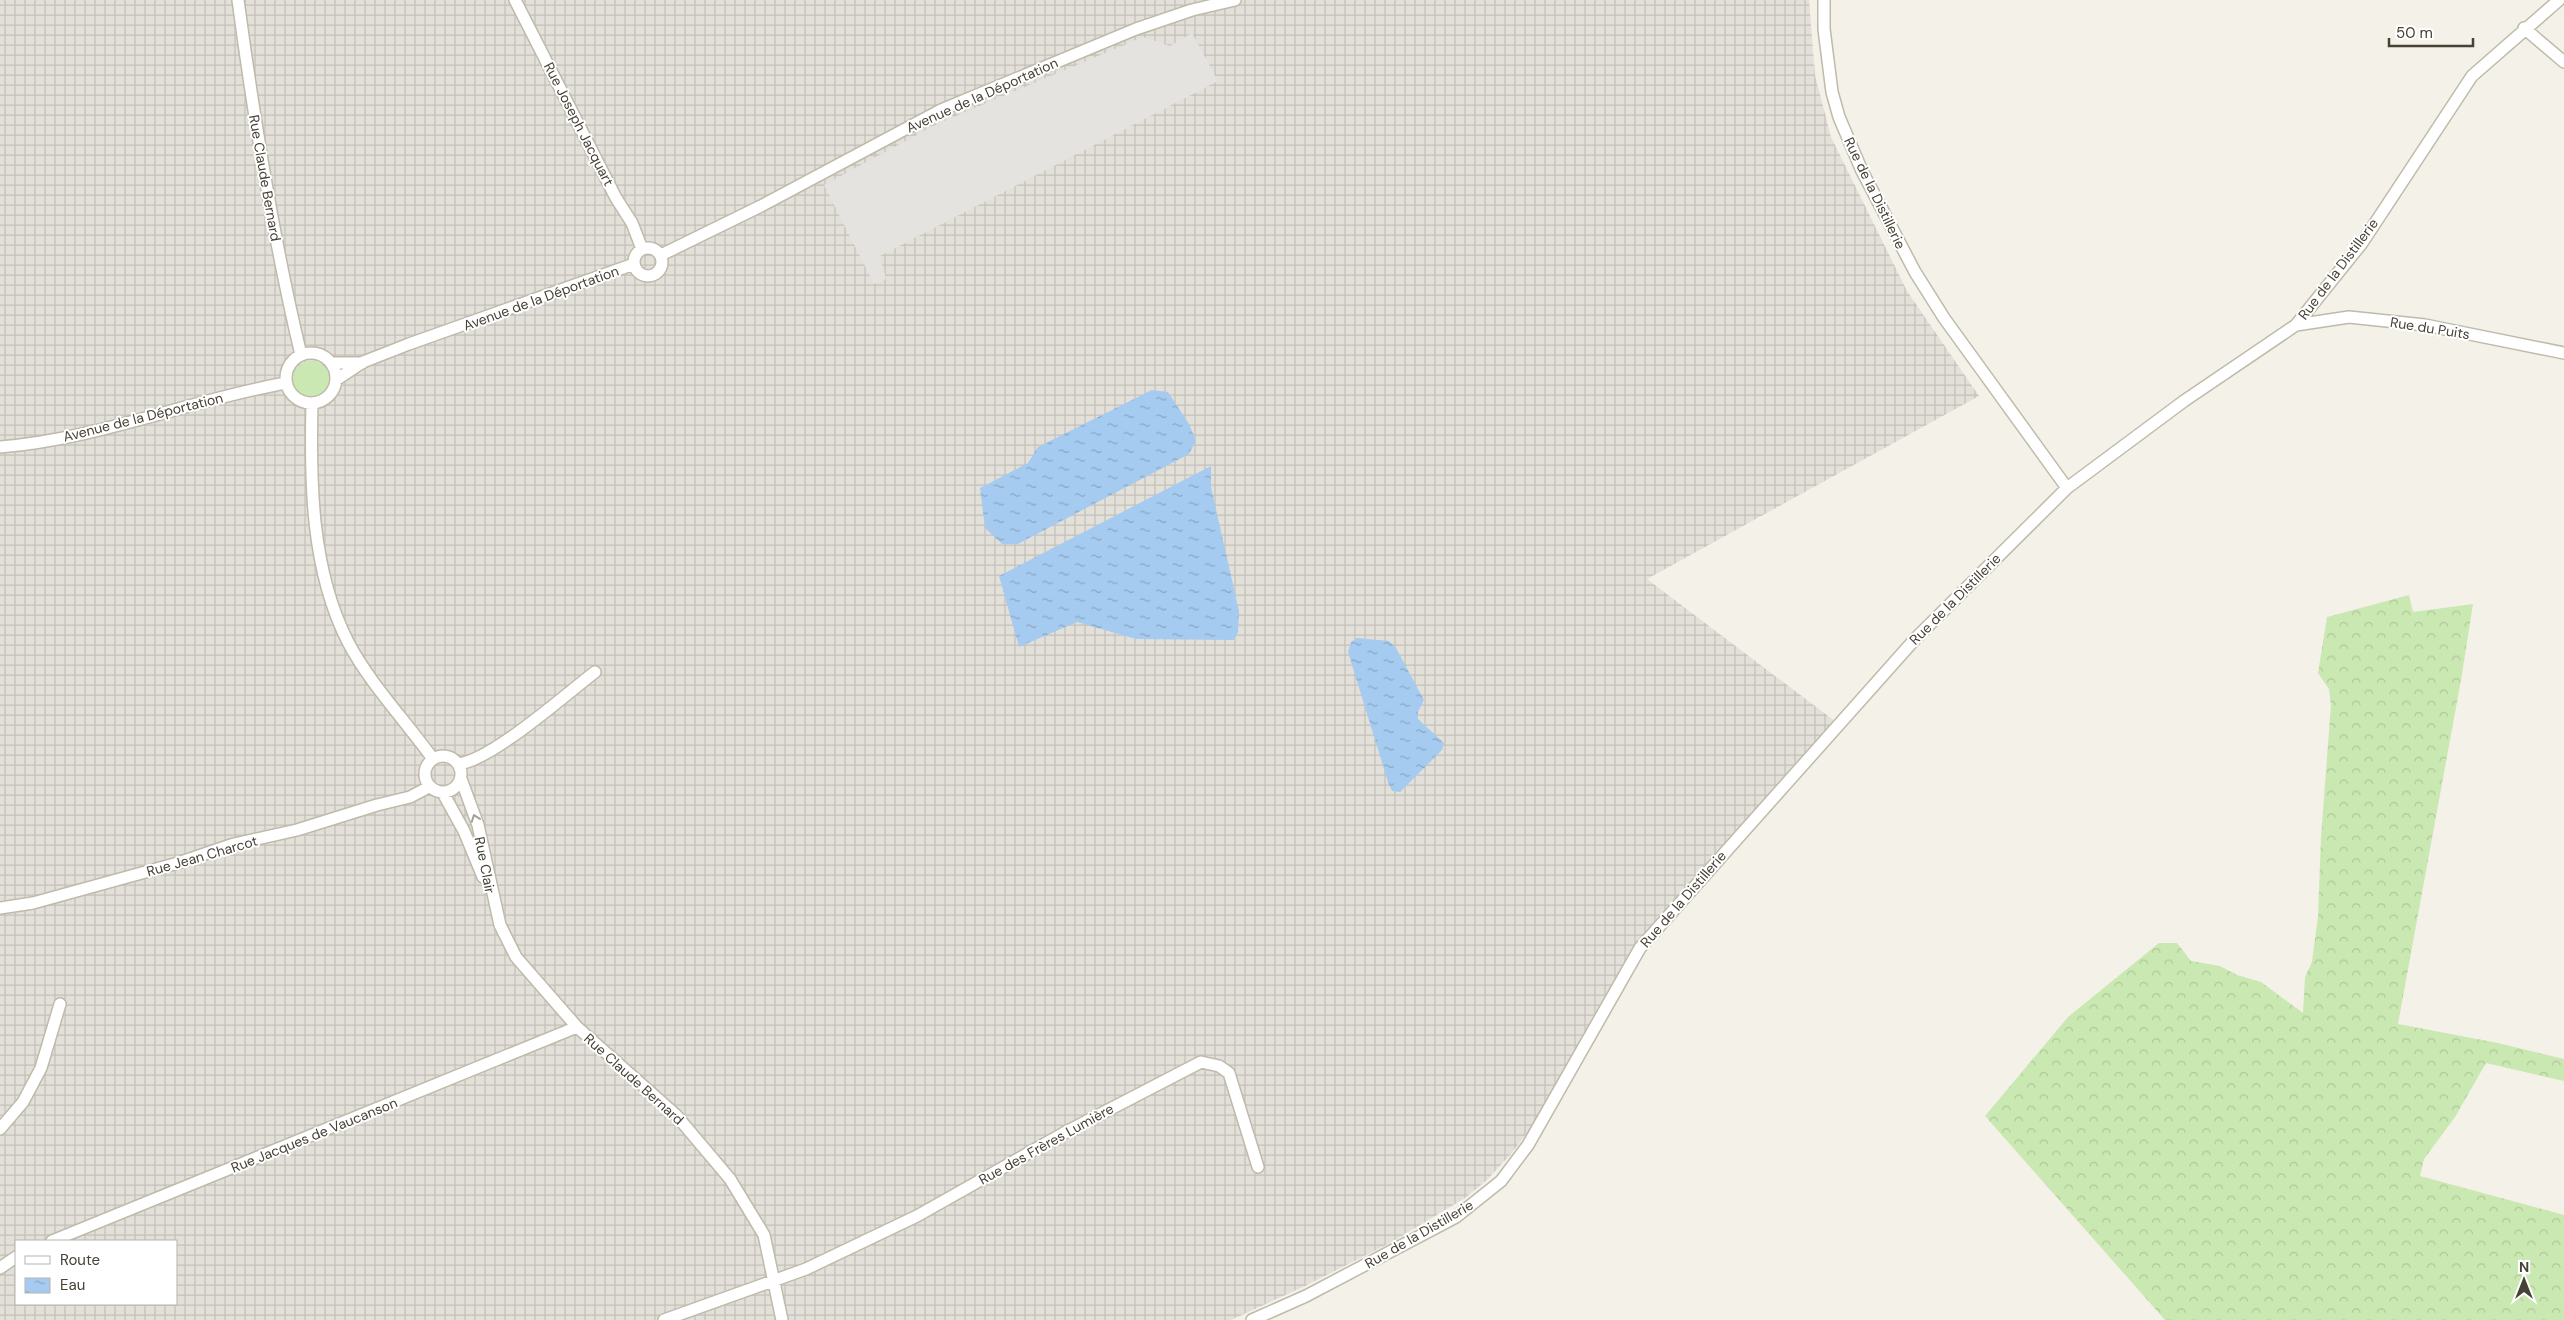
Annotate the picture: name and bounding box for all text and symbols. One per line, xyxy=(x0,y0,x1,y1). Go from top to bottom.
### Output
scale bar xyxy=(2389,15,2473,47)
text: 50 m xyxy=(2396,23,2433,43)
street label: Avenue de la Déportation xyxy=(903,53,1061,137)
street label: Rue Joseph Jacquart xyxy=(540,59,618,189)
street label: Rue Claude Bernard xyxy=(245,113,285,243)
street label: Rue de la Distillerie xyxy=(1840,134,1910,252)
street label: Rue de la Distillerie xyxy=(2294,215,2382,323)
street label: Avenue de la Déportation xyxy=(461,261,621,335)
street label: Rue du Puits xyxy=(2389,313,2471,343)
street label: Avenue de la Déportation xyxy=(61,388,225,446)
street label: Rue de la Distillerie xyxy=(1905,549,2005,649)
one-way arrow xyxy=(471,814,481,823)
street label: Rue Jean Charcot xyxy=(144,832,260,880)
street label: Rue Clair xyxy=(471,835,499,895)
street label: Rue de la Distillerie xyxy=(1636,847,1730,951)
street label: Rue Claude Bernard xyxy=(580,1029,688,1129)
street label: Rue Jacques de Vaucanson xyxy=(228,1093,400,1177)
street label: Rue des Frères Lumière xyxy=(975,1099,1117,1189)
street label: Rue de la Distillerie xyxy=(1362,1196,1476,1272)
legend xyxy=(15,1240,178,1305)
text: Route xyxy=(60,1250,100,1270)
north arrow xyxy=(2499,1255,2549,1305)
text: N xyxy=(2519,1258,2529,1276)
text: Eau xyxy=(60,1275,85,1295)

